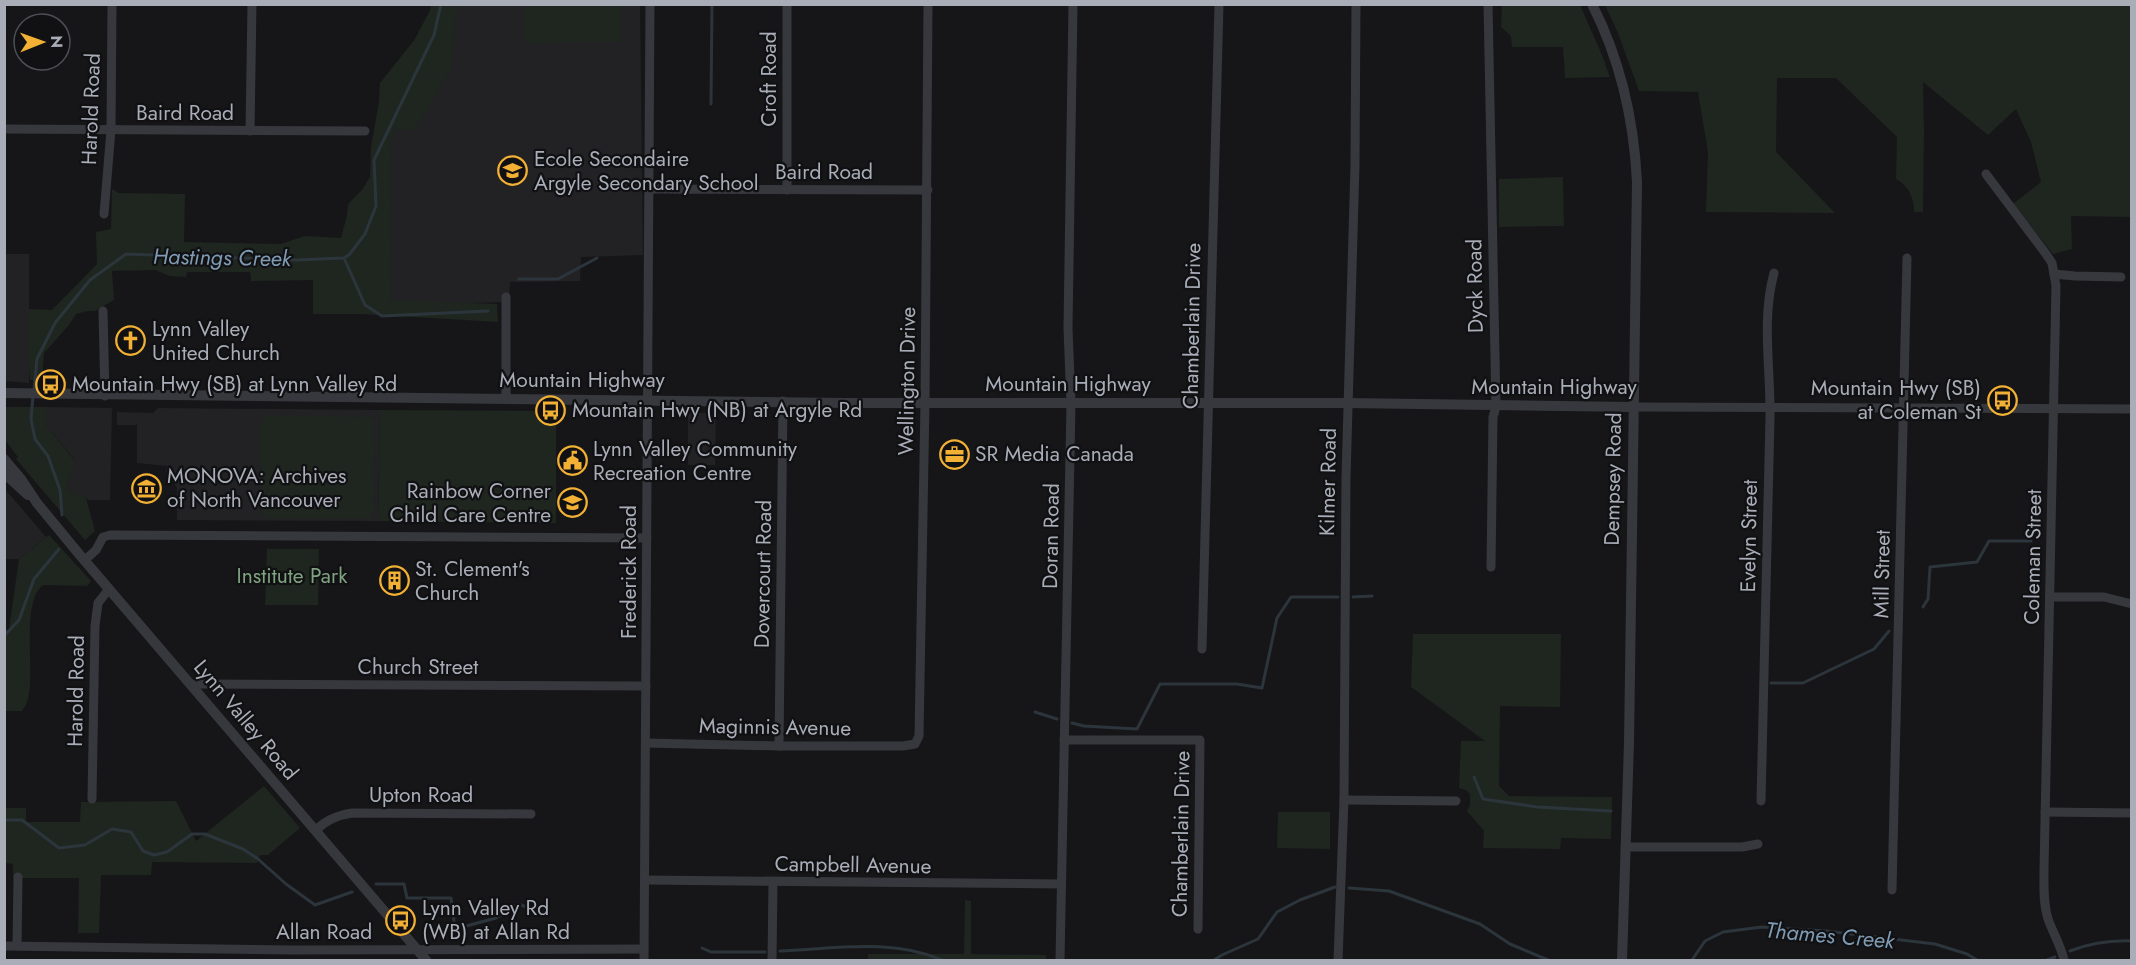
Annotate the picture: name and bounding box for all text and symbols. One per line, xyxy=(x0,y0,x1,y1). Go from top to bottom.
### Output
north arrow xyxy=(12,12,72,72)
street label: Croft Road xyxy=(754,31,784,127)
text: N xyxy=(45,35,68,48)
street label: Harold Road xyxy=(74,53,108,165)
street label: Baird Road xyxy=(136,98,234,128)
place label: Ecole Secondaire Argyle Secondary School xyxy=(534,144,759,198)
school or university icon: Ecole Secondaire Argyle Secondary School xyxy=(497,155,529,187)
street label: Baird Road xyxy=(775,157,873,187)
street label: Dyck Road xyxy=(1459,239,1491,333)
water label: Hastings Creek xyxy=(153,240,293,274)
street label: Chamberlain Drive xyxy=(1176,242,1208,409)
street label: Wellington Drive xyxy=(891,306,923,456)
place label: Lynn Valley United Church xyxy=(152,314,280,368)
church icon: Lynn Valley United Church xyxy=(115,325,147,357)
street label: Mountain Highway xyxy=(499,365,665,395)
bus stop icon: Mountain Hwy (SB) at Lynn Valley Rd xyxy=(35,368,67,400)
place label: Mountain Hwy (SB) at Lynn Valley Rd xyxy=(72,369,397,399)
street label: Mountain Highway xyxy=(985,369,1151,399)
street label: Mountain Highway xyxy=(1471,372,1637,402)
place label: Mountain Hwy (SB) at Coleman St xyxy=(1811,373,1981,427)
bus stop icon: Mountain Hwy (SB) at Coleman St xyxy=(1986,384,2018,416)
bus stop icon: Mountain Hwy (NB) at Argyle Rd xyxy=(535,394,567,426)
place label: Mountain Hwy (NB) at Argyle Rd xyxy=(572,395,862,425)
street label: Dempsey Road xyxy=(1597,412,1629,546)
street label: Kilmer Road xyxy=(1312,428,1344,536)
place label: Lynn Valley Community Recreation Centre xyxy=(593,434,798,488)
office icon: SR Media Canada xyxy=(938,438,970,470)
place label: SR Media Canada xyxy=(975,439,1134,469)
public building icon: Lynn Valley Community Recreation Centre xyxy=(556,445,588,477)
place label: MONOVA: Archives of North Vancouver xyxy=(167,461,347,515)
museum icon: MONOVA: Archives of North Vancouver xyxy=(130,472,162,504)
place label: Rainbow Corner Child Care Centre xyxy=(390,476,552,530)
street label: Evelyn Street xyxy=(1733,479,1765,593)
street label: Doran Road xyxy=(1035,483,1067,589)
school or university icon: Rainbow Corner Child Care Centre xyxy=(556,487,588,519)
street label: Coleman Street xyxy=(2017,489,2049,625)
street label: Dovercourt Road xyxy=(747,500,779,648)
street label: Frederick Road xyxy=(614,505,644,639)
street label: Mill Street xyxy=(1866,529,1898,619)
place label: St. Clement's Church xyxy=(415,554,530,608)
park label: Institute Park xyxy=(237,561,348,591)
building icon: St. Clement's Church xyxy=(378,565,410,597)
street label: Harold Road xyxy=(60,635,92,747)
street label: Church Street xyxy=(358,652,478,682)
street label: Lynn Valley Road xyxy=(187,653,305,787)
street label: Maginnis Avenue xyxy=(699,711,852,743)
street label: Chamberlain Drive xyxy=(1165,750,1197,917)
street label: Upton Road xyxy=(369,780,473,810)
street label: Campbell Avenue xyxy=(774,849,932,881)
place label: Lynn Valley Rd (WB) at Allan Rd xyxy=(422,893,570,947)
bus stop icon: Lynn Valley Rd (WB) at Allan Rd xyxy=(385,904,417,936)
water label: Thames Creek xyxy=(1764,913,1897,957)
street label: Allan Road xyxy=(276,917,372,947)

